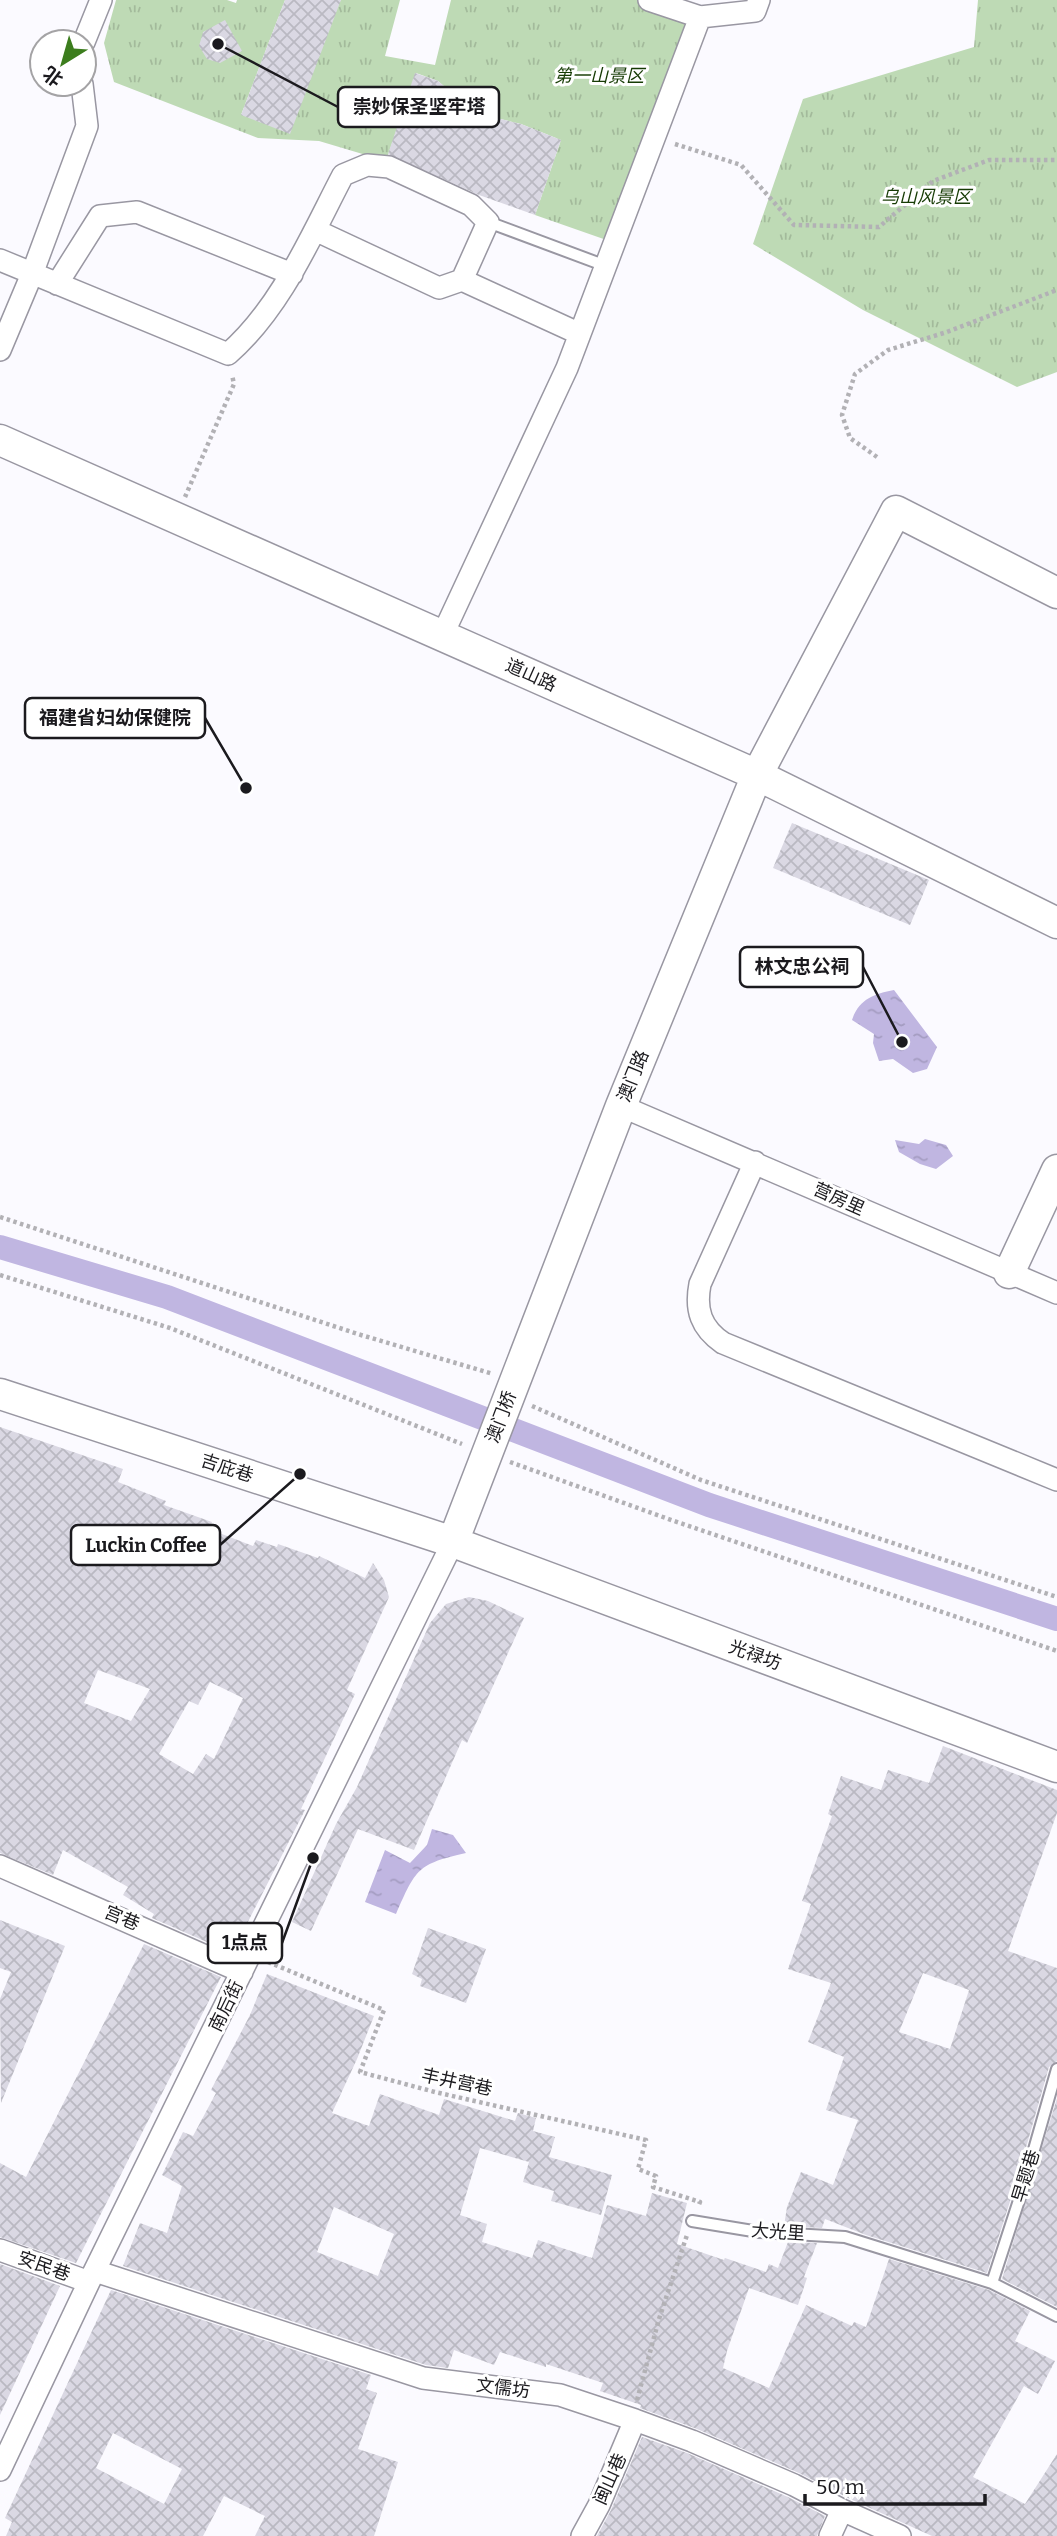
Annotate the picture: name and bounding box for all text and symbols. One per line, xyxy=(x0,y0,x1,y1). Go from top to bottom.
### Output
north arrow xyxy=(28,28,98,98)
text: 北 xyxy=(39,61,68,91)
park label: 第一山景区 xyxy=(554,65,647,87)
callout: 崇妙保圣坚牢塔 xyxy=(338,87,499,127)
text: 崇妙保圣坚牢塔 xyxy=(352,95,486,118)
park label: 乌山风景区 xyxy=(881,186,974,208)
street label: 道山路 xyxy=(502,654,560,696)
callout: 福建省妇幼保健院 xyxy=(25,698,205,738)
text: 福建省妇幼保健院 xyxy=(39,706,191,729)
callout: 林文忠公祠 xyxy=(740,947,863,987)
text: 林文忠公祠 xyxy=(754,955,850,978)
street label: 澳门路 xyxy=(613,1047,653,1105)
street label: 营房里 xyxy=(810,1178,868,1220)
street label: 澳门桥 xyxy=(481,1388,521,1446)
street label: 吉庇巷 xyxy=(198,1449,256,1487)
callout: Luckin Coffee xyxy=(71,1525,220,1565)
text: Luckin Coffee xyxy=(85,1534,207,1557)
street label: 光禄坊 xyxy=(726,1635,784,1675)
street label: 宫巷 xyxy=(101,1901,143,1935)
callout: 1点点 xyxy=(208,1923,282,1963)
text: 1点点 xyxy=(222,1931,268,1954)
street label: 南后街 xyxy=(204,1977,248,2035)
street label: 丰井营巷 xyxy=(419,2064,495,2100)
street label: 早题巷 xyxy=(1008,2147,1044,2205)
street label: 大光里 xyxy=(750,2219,806,2245)
street label: 安民巷 xyxy=(15,2246,73,2286)
street label: 文儒坊 xyxy=(475,2374,531,2402)
street label: 闽山巷 xyxy=(589,2450,631,2508)
scale bar xyxy=(805,2462,985,2506)
text: 50 m xyxy=(816,2474,865,2500)

